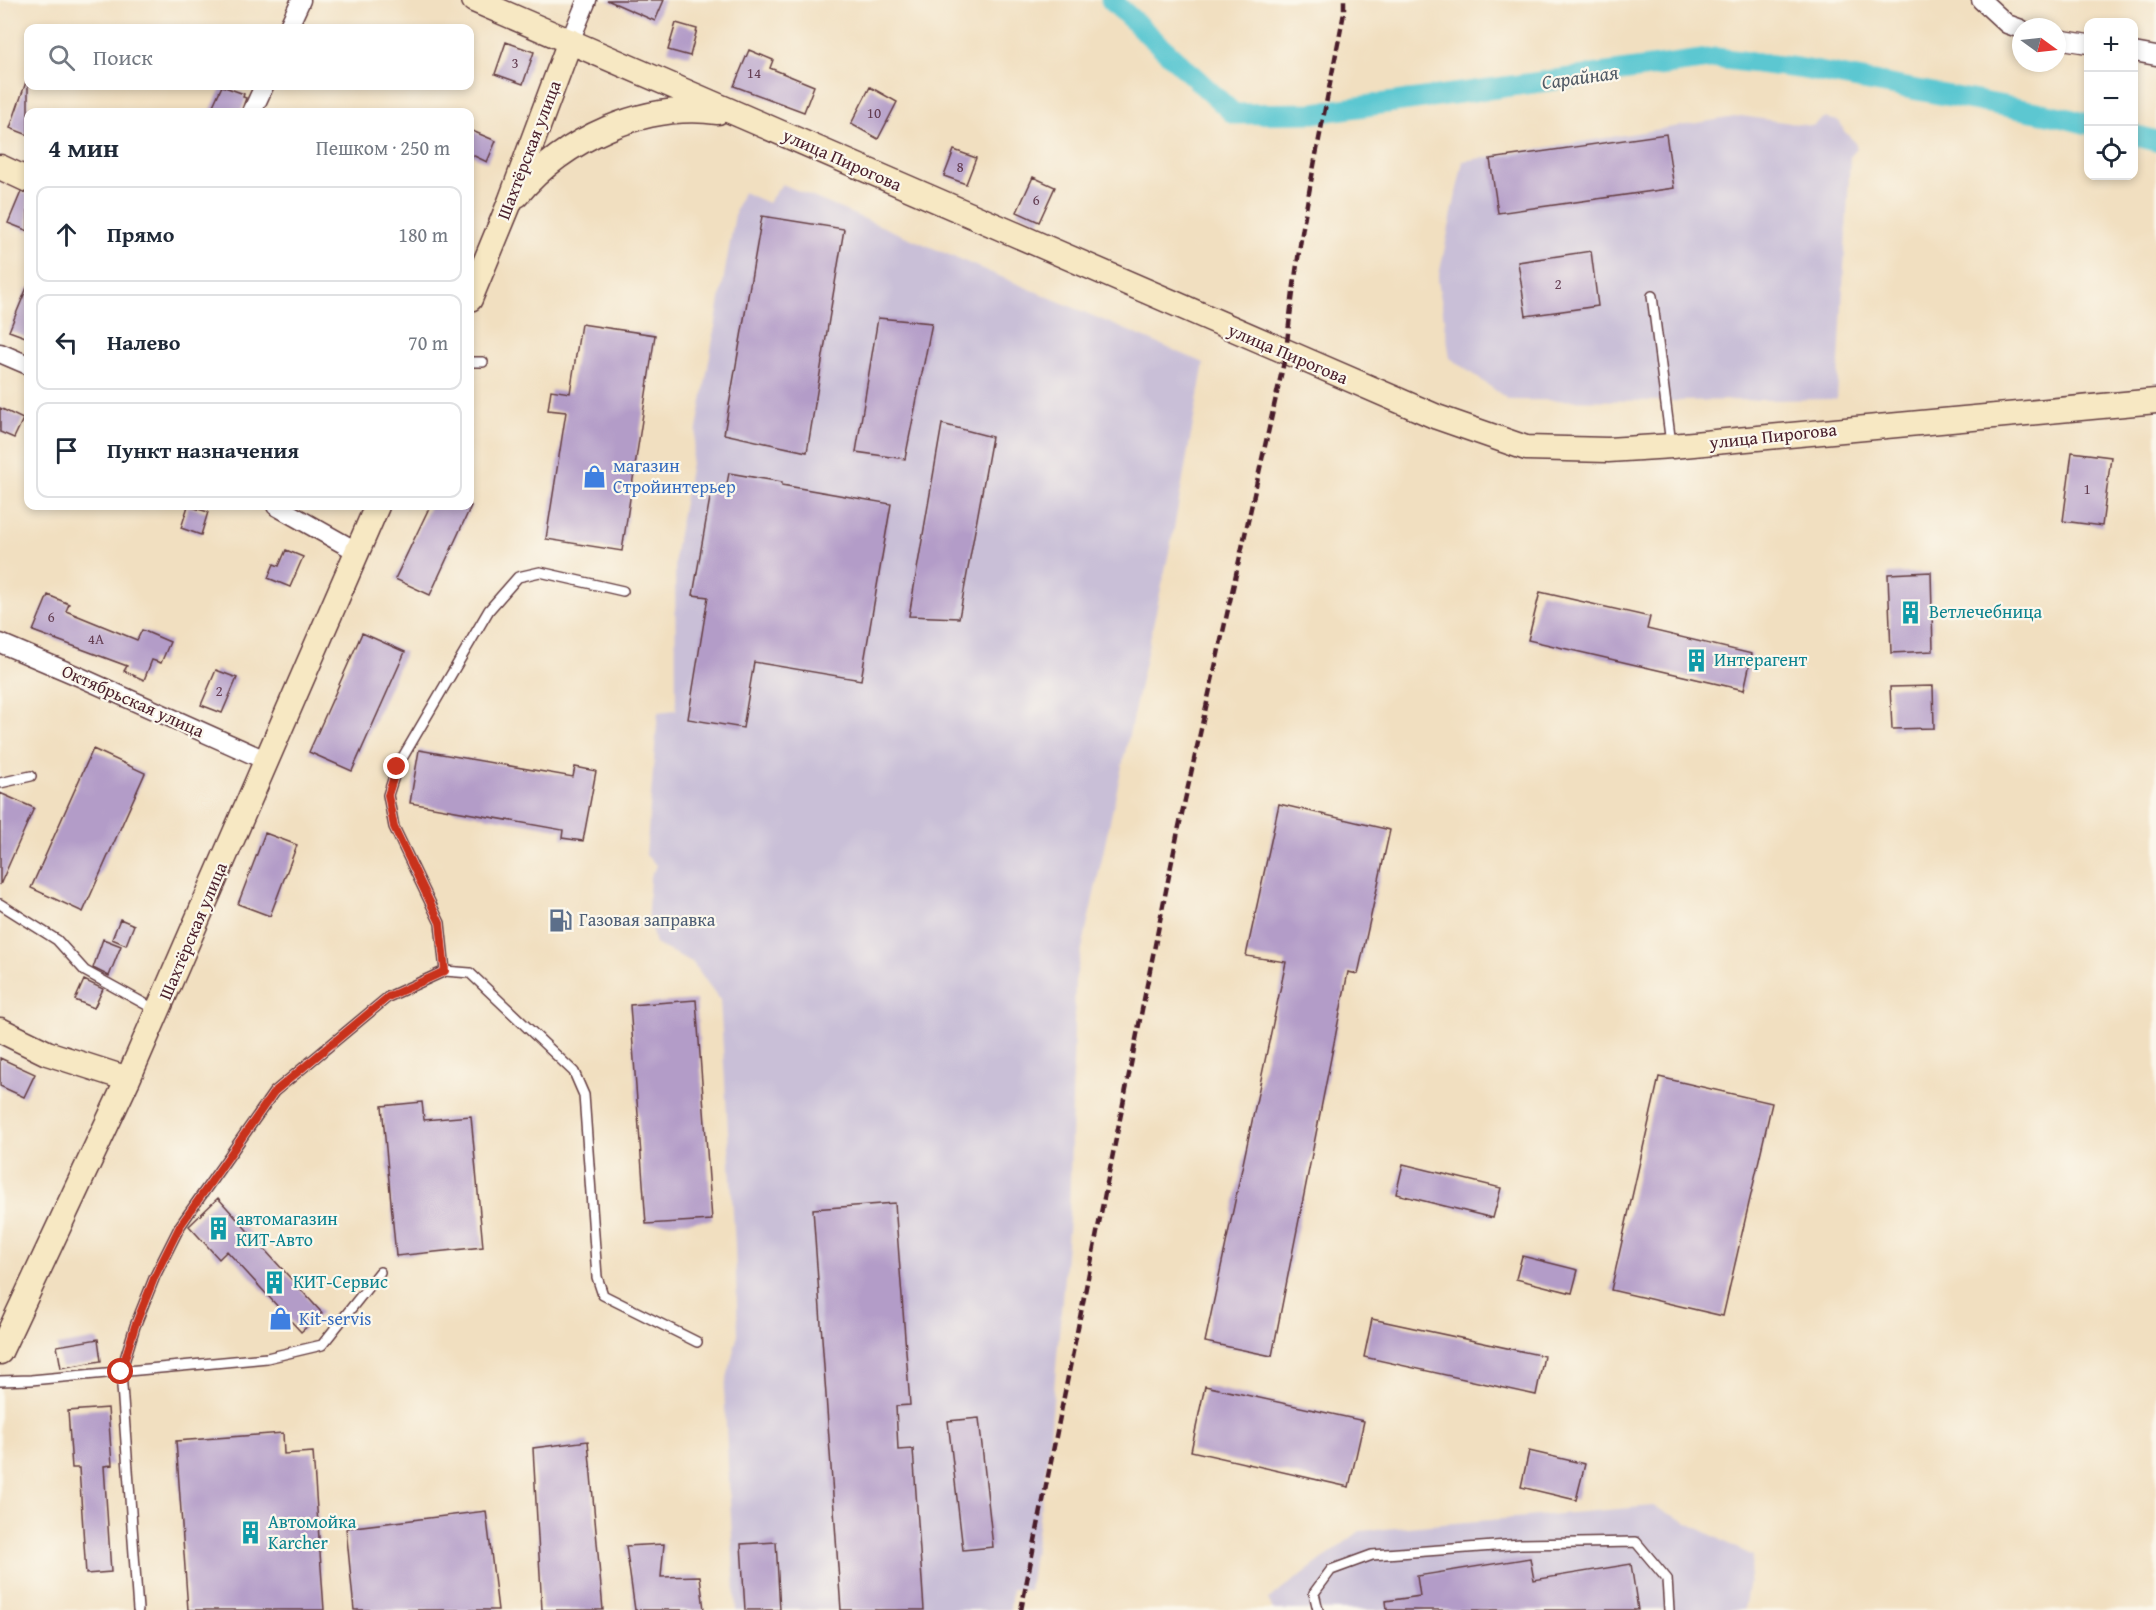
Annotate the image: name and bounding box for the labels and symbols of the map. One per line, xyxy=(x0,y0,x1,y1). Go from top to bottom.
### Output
north arrow xyxy=(2012,18,2066,72)
house number: 3 xyxy=(511,52,519,73)
water label: Сарайная xyxy=(1540,57,1620,96)
house number: 14 xyxy=(747,62,761,83)
street label: Шахтёрская улица xyxy=(490,76,568,223)
house number: 10 xyxy=(867,102,881,123)
street label: улица Пирогова xyxy=(777,121,907,198)
house number: 8 xyxy=(956,156,964,177)
house number: 6 xyxy=(1032,189,1040,210)
house number: 2 xyxy=(1554,273,1562,294)
street label: улица Пирогова xyxy=(1223,316,1353,391)
street label: улица Пирогова xyxy=(1707,415,1838,456)
place label: магазин Стройинтерьер xyxy=(613,452,736,500)
shop icon: магазин Стройинтерьер xyxy=(582,463,608,489)
house number: 1 xyxy=(2083,478,2091,499)
place label: Ветлечебница xyxy=(1929,598,2042,625)
building icon: Ветлечебница xyxy=(1898,599,1924,625)
house number: 6 xyxy=(47,606,55,627)
house number: 4А xyxy=(88,628,104,649)
place label: Интерагент xyxy=(1714,646,1807,673)
building icon: Интерагент xyxy=(1683,647,1709,673)
street label: Октябрьская улица xyxy=(58,657,209,744)
house number: 2 xyxy=(215,680,223,701)
route end xyxy=(383,753,409,779)
street label: Шахтёрская улица xyxy=(151,857,234,1004)
place label: Газовая заправка xyxy=(579,906,716,933)
fuel station icon: Газовая заправка xyxy=(548,907,574,933)
place label: автомагазин КИТ-Авто xyxy=(236,1205,338,1253)
building icon: автомагазин КИТ-Авто xyxy=(205,1216,231,1242)
place label: КИТ-Сервис xyxy=(293,1268,388,1295)
building icon: КИТ-Сервис xyxy=(262,1269,288,1295)
place label: Kit-servis xyxy=(299,1305,371,1332)
shop icon: Kit-servis xyxy=(268,1306,294,1332)
route start xyxy=(107,1358,133,1384)
place label: Автомойка Karcher xyxy=(268,1508,357,1556)
building icon: Автомойка Karcher xyxy=(237,1519,263,1545)

